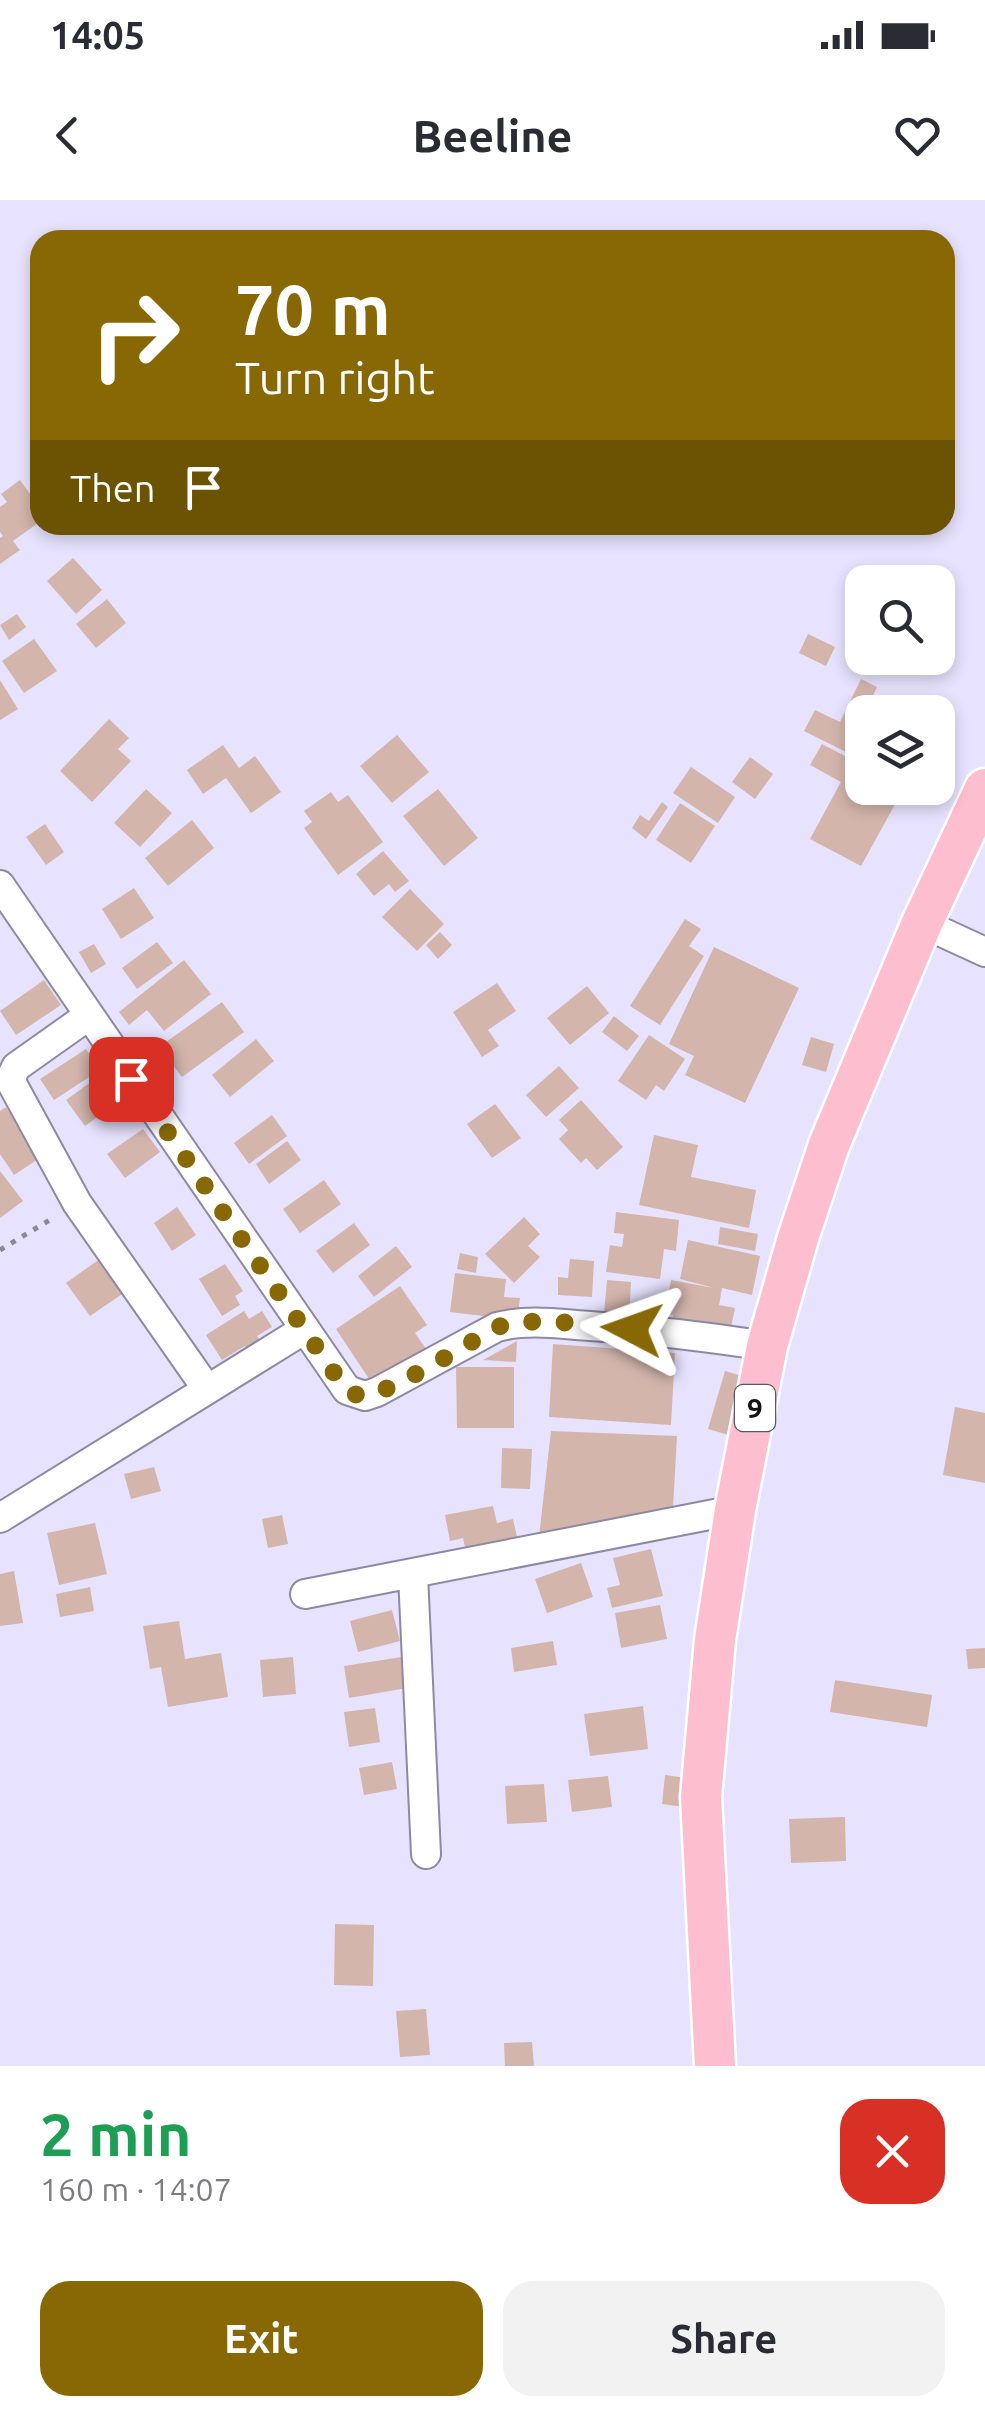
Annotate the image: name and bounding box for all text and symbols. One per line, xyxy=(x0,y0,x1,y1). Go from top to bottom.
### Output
text: 14:05 xyxy=(50,14,145,56)
icon: back xyxy=(40,108,95,163)
icon: heart xyxy=(890,108,945,163)
text: Beeline xyxy=(412,110,573,161)
icon: right xyxy=(70,270,200,400)
text: 70 m xyxy=(235,270,391,348)
text: Turn right xyxy=(235,352,435,403)
icon: arrive xyxy=(176,460,231,515)
text: Then xyxy=(70,467,156,509)
map controls xyxy=(845,565,955,805)
button: search xyxy=(845,565,955,675)
button: layers xyxy=(845,695,955,805)
pin xyxy=(89,1037,174,1122)
icon: arrive xyxy=(104,1052,159,1107)
position arrow xyxy=(580,1277,684,1381)
road number: 9 xyxy=(735,1385,775,1431)
button: close xyxy=(840,2099,945,2204)
text: 2 min xyxy=(40,2100,192,2167)
text: 160 m · 14:07 xyxy=(40,2171,232,2207)
button: Exit xyxy=(40,2281,483,2396)
button: Share xyxy=(503,2281,945,2396)

